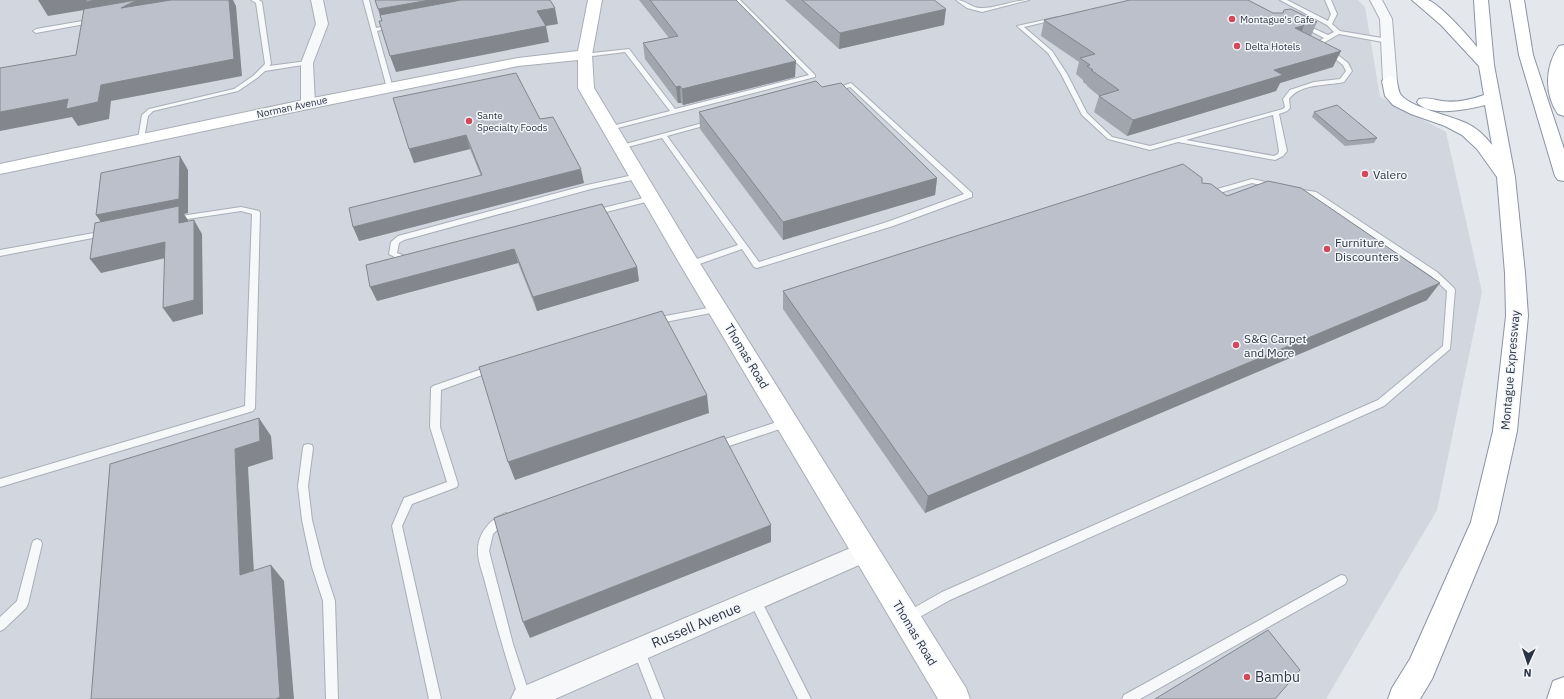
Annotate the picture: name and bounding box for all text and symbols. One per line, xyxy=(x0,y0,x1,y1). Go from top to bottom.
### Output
place label: Montague's Cafe xyxy=(1240,13,1315,26)
marker: Montague's Cafe xyxy=(1227,14,1237,24)
place label: Delta Hotels xyxy=(1245,40,1300,53)
marker: Delta Hotels xyxy=(1232,41,1242,51)
street label: Norman Avenue xyxy=(256,93,329,121)
place label: Sante Specialty Foods xyxy=(477,109,548,134)
marker: Sante Specialty Foods xyxy=(464,116,474,126)
place label: Valero xyxy=(1373,167,1408,182)
marker: Valero xyxy=(1360,169,1370,179)
place label: Furniture Discounters xyxy=(1335,235,1399,264)
marker: Furniture Discounters xyxy=(1322,244,1332,254)
street label: Montague Expressway xyxy=(1497,309,1523,431)
street label: Thomas Road xyxy=(722,321,772,391)
place label: S&G Carpet and More xyxy=(1244,331,1307,360)
marker: S&G Carpet and More xyxy=(1231,340,1241,350)
street label: Russell Avenue xyxy=(648,598,744,652)
street label: Thomas Road xyxy=(890,598,940,668)
north arrow xyxy=(1508,643,1548,683)
text: N xyxy=(1523,666,1532,680)
place label: Bambu xyxy=(1255,668,1300,686)
marker: Bambu xyxy=(1242,672,1252,682)

